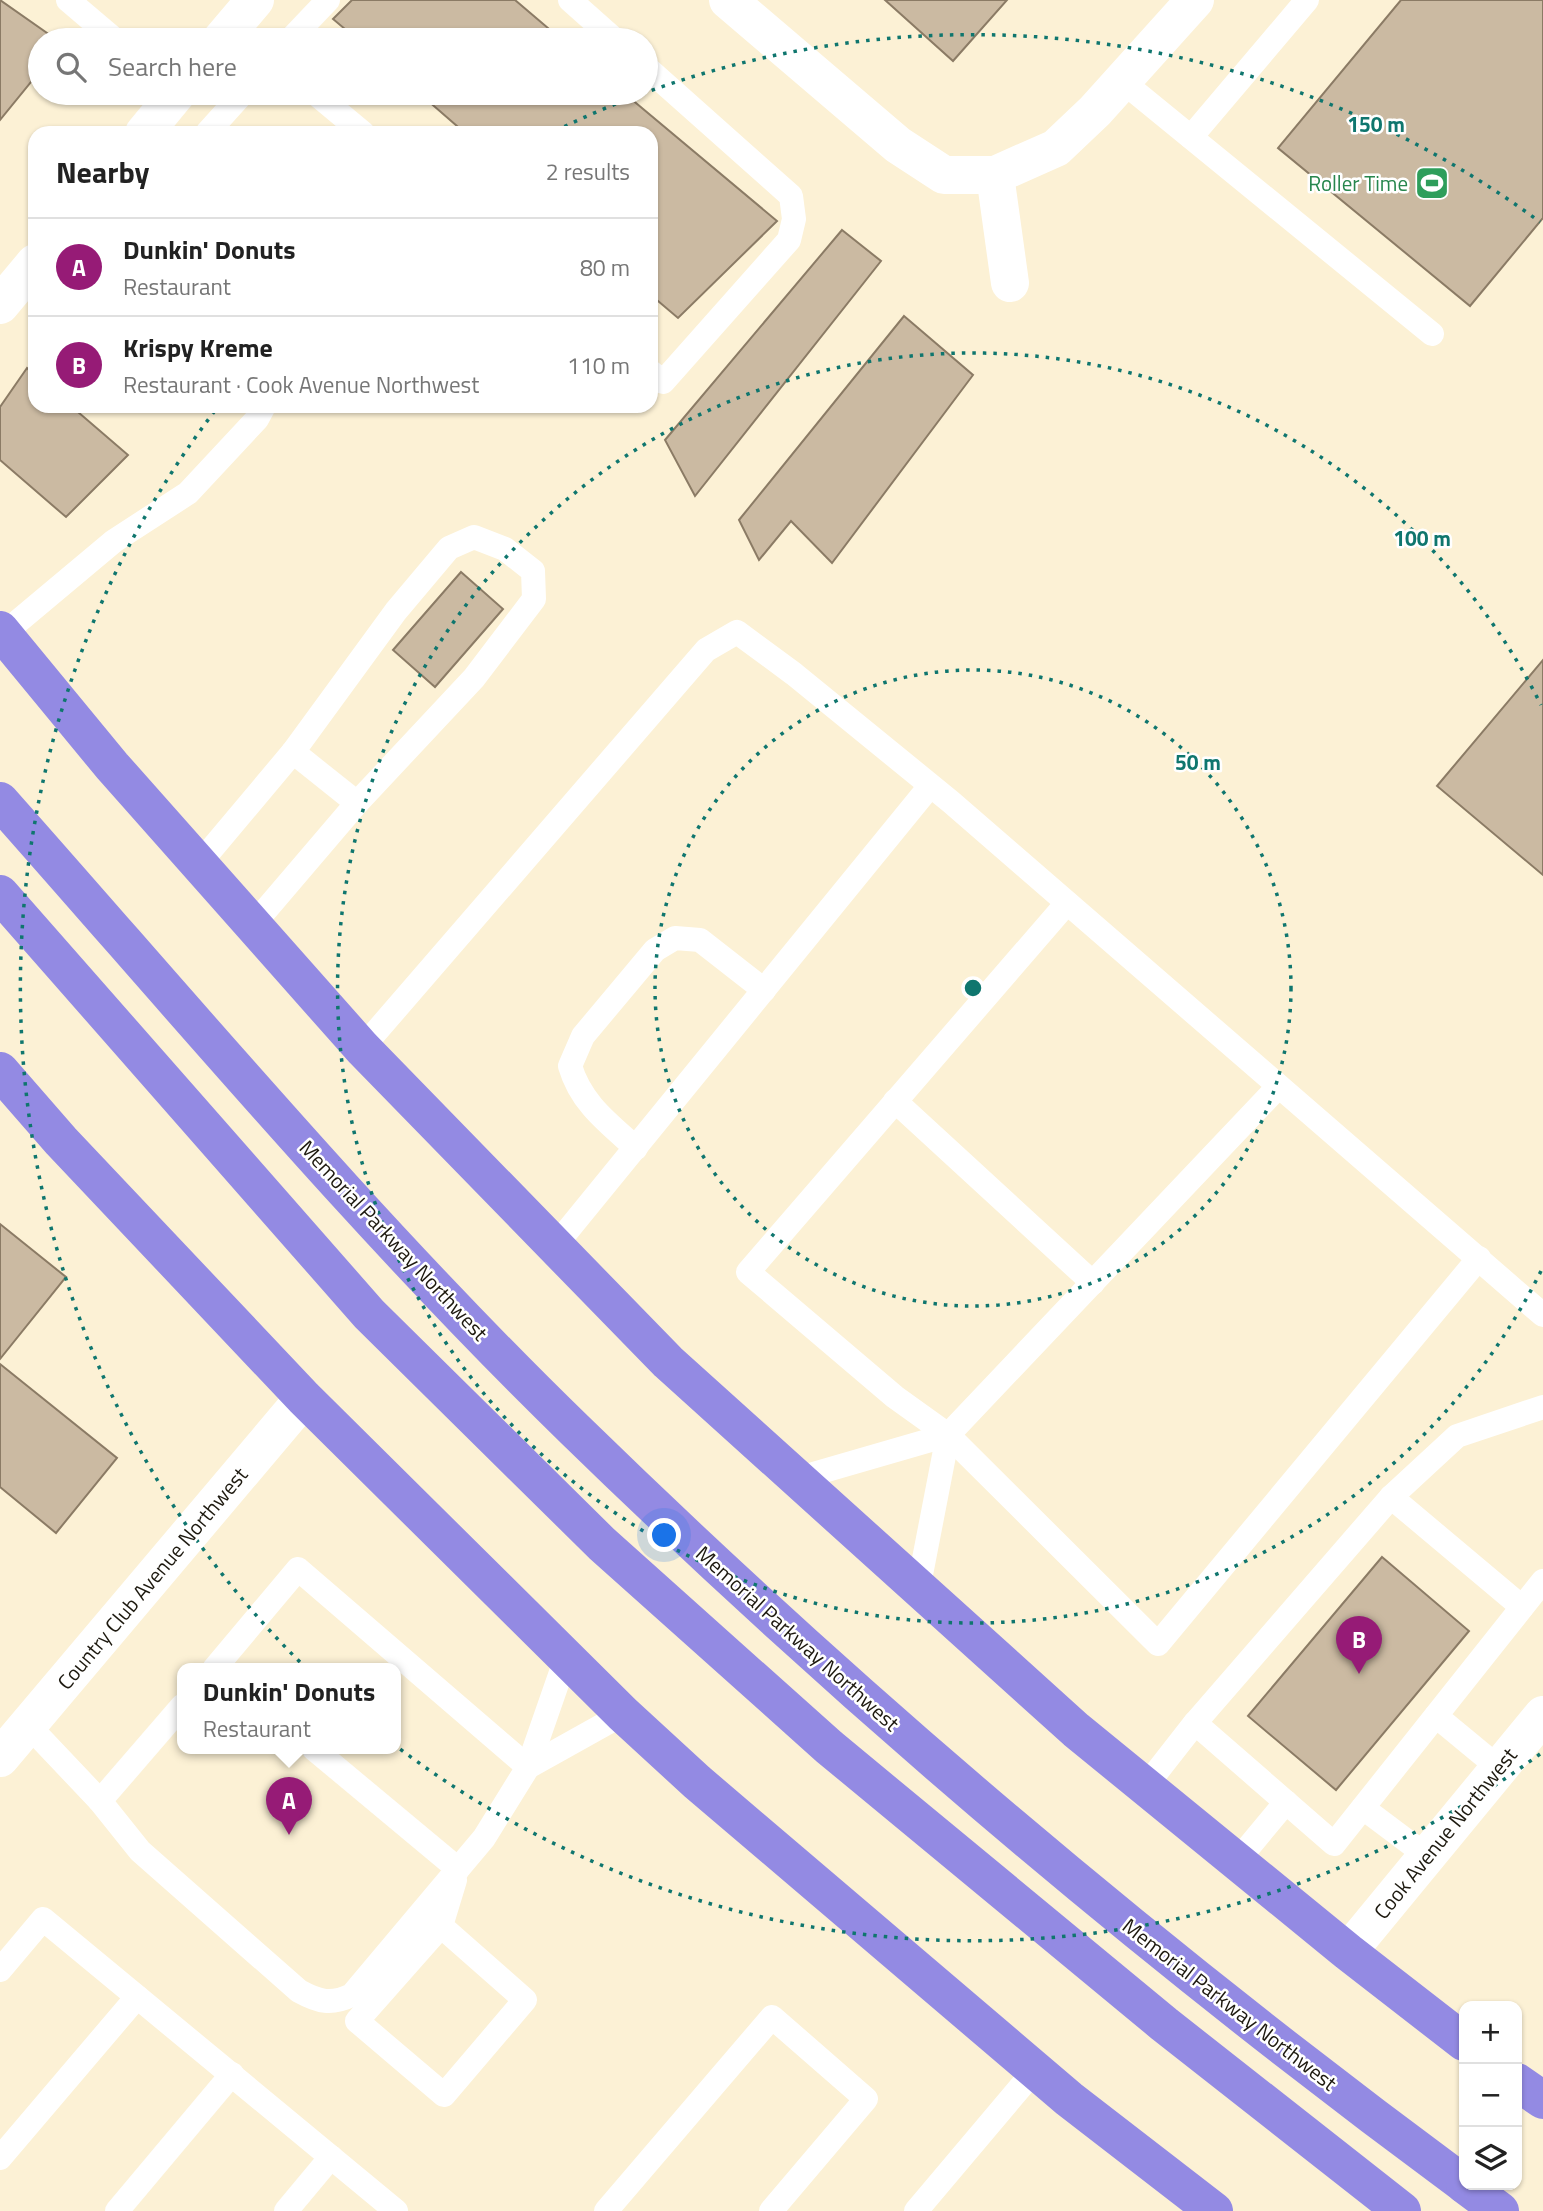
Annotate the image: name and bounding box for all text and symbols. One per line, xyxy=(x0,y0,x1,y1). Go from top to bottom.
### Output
search box xyxy=(28,28,658,105)
text: Search here xyxy=(108,47,237,86)
icon: search xyxy=(52,48,90,86)
text: 150 m xyxy=(1347,108,1405,140)
text: Nearby xyxy=(56,149,149,195)
text: 2 results xyxy=(546,154,630,189)
sports icon: Roller Time xyxy=(1413,164,1451,202)
place label: Roller Time xyxy=(1308,167,1408,199)
text: Dunkin' Donuts xyxy=(123,230,295,269)
text: A xyxy=(72,250,86,285)
text: 80 m xyxy=(580,250,630,285)
text: Restaurant xyxy=(123,269,231,304)
text: Krispy Kreme xyxy=(123,328,273,367)
text: B xyxy=(72,348,86,383)
text: 110 m xyxy=(567,348,630,383)
text: Restaurant · Cook Avenue Northwest xyxy=(123,367,479,402)
text: 100 m xyxy=(1393,522,1451,554)
text: 50 m xyxy=(1175,746,1221,778)
centre of rings xyxy=(961,976,985,1000)
street label: Memorial Parkway Northwest xyxy=(292,1132,496,1348)
street label: Country Club Avenue Northwest xyxy=(49,1459,255,1696)
your location xyxy=(647,1518,681,1552)
street label: Memorial Parkway Northwest xyxy=(689,1538,907,1739)
pin: B xyxy=(1336,1616,1382,1674)
popup xyxy=(177,1663,401,1754)
text: Dunkin' Donuts xyxy=(203,1672,375,1711)
text: Restaurant xyxy=(203,1711,311,1746)
street label: Cook Avenue Northwest xyxy=(1366,1740,1525,1926)
pin: A xyxy=(266,1777,312,1835)
street label: Memorial Parkway Northwest xyxy=(1116,1910,1345,2098)
map controls xyxy=(1459,2001,1522,2190)
button: + xyxy=(1459,2001,1522,2064)
button: − xyxy=(1459,2064,1522,2127)
button: layers xyxy=(1459,2127,1522,2190)

